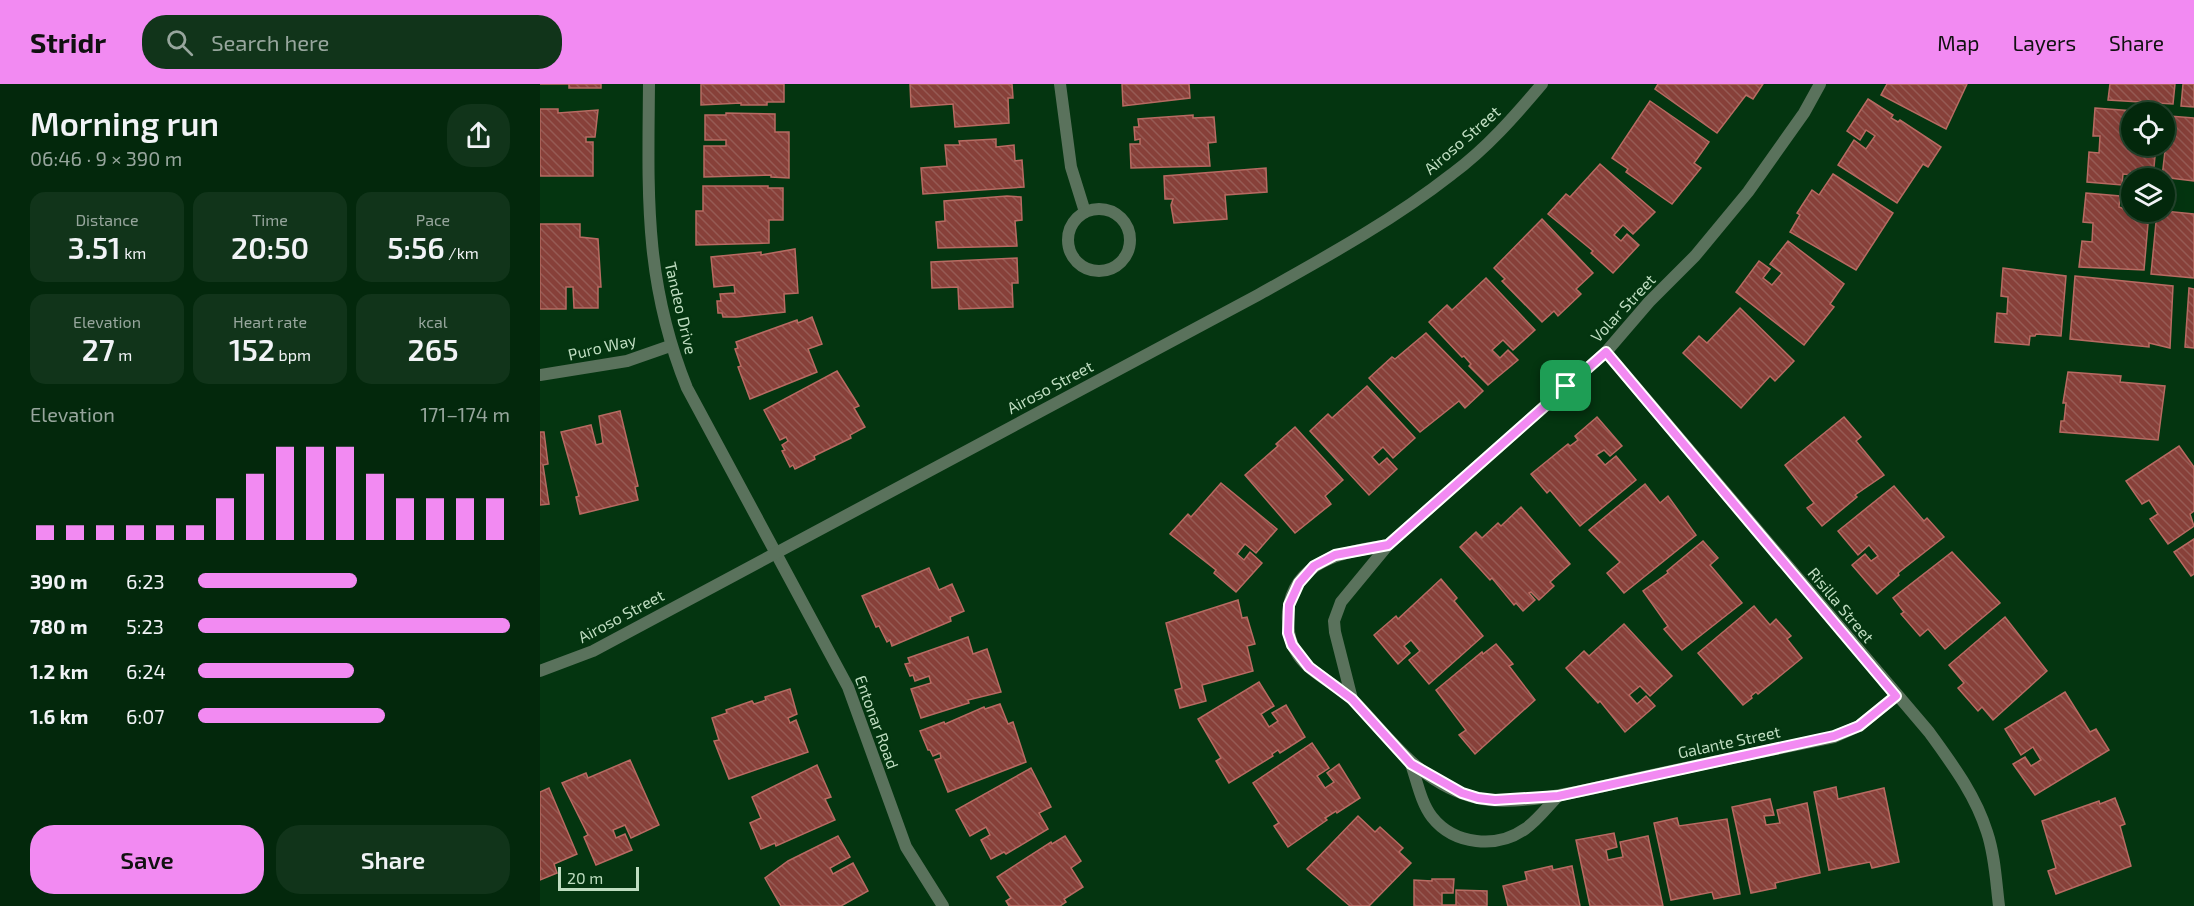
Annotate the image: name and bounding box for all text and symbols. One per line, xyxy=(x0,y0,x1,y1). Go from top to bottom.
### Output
search box xyxy=(142,15,562,69)
text: Stridr xyxy=(30,25,106,59)
icon: search xyxy=(163,26,196,59)
text: Search here xyxy=(211,29,329,55)
text: Map xyxy=(1937,30,1979,55)
text: Layers xyxy=(2012,30,2076,55)
text: Share xyxy=(2109,30,2164,55)
street label: Airoso Street xyxy=(1420,101,1504,178)
map controls xyxy=(2121,102,2175,222)
button: locate xyxy=(2121,102,2175,156)
text: Morning run xyxy=(30,103,219,143)
button: share xyxy=(447,104,510,167)
text: 06:46 · 9 × 390 m xyxy=(30,146,182,170)
button: layers xyxy=(2121,168,2175,222)
text: Distance xyxy=(75,210,139,229)
text: Time xyxy=(252,210,288,229)
text: Pace xyxy=(416,210,450,229)
text: 3.51 xyxy=(68,229,121,265)
text: 20:50 xyxy=(231,229,309,265)
text: 5:56 xyxy=(387,229,445,265)
text: km xyxy=(121,243,146,262)
text: /km xyxy=(445,243,479,262)
street label: Tandeo Drive xyxy=(662,260,701,356)
street label: Volar Street xyxy=(1586,270,1659,346)
text: Elevation xyxy=(73,312,141,331)
text: Heart rate xyxy=(233,312,307,331)
text: kcal xyxy=(418,312,448,331)
street label: Puro Way xyxy=(566,329,638,364)
text: 27 xyxy=(82,331,115,367)
text: 152 xyxy=(229,331,275,367)
text: 265 xyxy=(408,331,459,367)
text: m xyxy=(115,345,132,364)
text: bpm xyxy=(275,345,311,364)
street label: Airoso Street xyxy=(1004,356,1096,417)
pin xyxy=(1540,360,1591,411)
icon: arrive xyxy=(1549,369,1582,402)
text: Elevation xyxy=(30,402,115,426)
text: 171–174 m xyxy=(420,402,510,426)
street label: Risilla Street xyxy=(1804,563,1878,646)
text: 390 m xyxy=(30,569,88,593)
text: 6:23 xyxy=(126,569,165,593)
street label: Airoso Street xyxy=(575,585,667,646)
text: 780 m xyxy=(30,614,88,638)
text: 5:23 xyxy=(126,614,164,638)
text: 1.2 km xyxy=(30,659,88,683)
text: 6:24 xyxy=(126,659,166,683)
street label: Entonar Road xyxy=(852,673,903,771)
text: 1.6 km xyxy=(30,704,88,728)
text: 6:07 xyxy=(126,704,164,728)
street label: Galante Street xyxy=(1676,721,1782,762)
button: Save xyxy=(30,825,264,894)
button: Share xyxy=(276,825,510,894)
scale bar xyxy=(558,864,639,892)
text: 20 m xyxy=(567,868,603,887)

